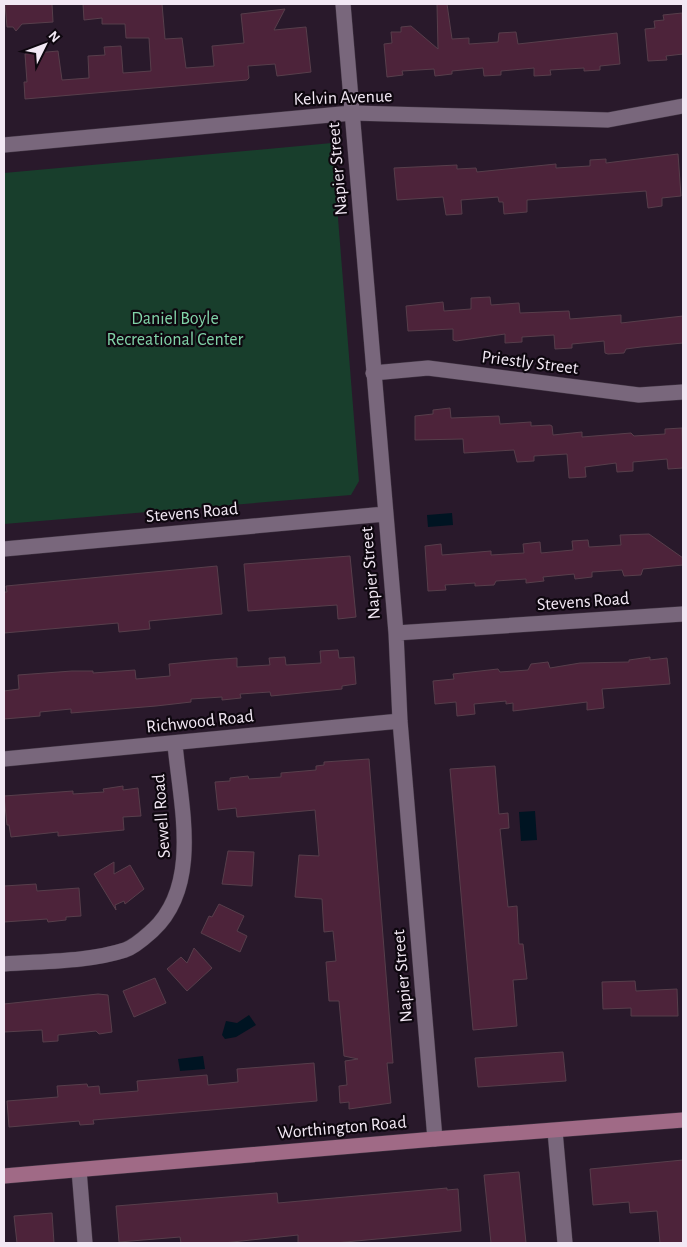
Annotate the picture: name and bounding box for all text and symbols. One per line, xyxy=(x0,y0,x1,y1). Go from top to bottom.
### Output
north arrow xyxy=(20,20,70,70)
text: N xyxy=(45,29,62,45)
street label: Kelvin Avenue xyxy=(293,87,393,109)
street label: Napier Street xyxy=(325,122,351,216)
park label: Daniel Boyle Recreational Center xyxy=(107,310,244,349)
street label: Priestly Street xyxy=(481,348,580,378)
street label: Stevens Road xyxy=(145,500,239,526)
street label: Napier Street xyxy=(358,526,384,620)
street label: Stevens Road xyxy=(536,590,630,614)
street label: Richwood Road xyxy=(145,707,255,737)
street label: Sewell Road xyxy=(150,773,174,859)
street label: Napier Street xyxy=(390,929,416,1023)
street label: Worthington Road xyxy=(277,1113,407,1143)

